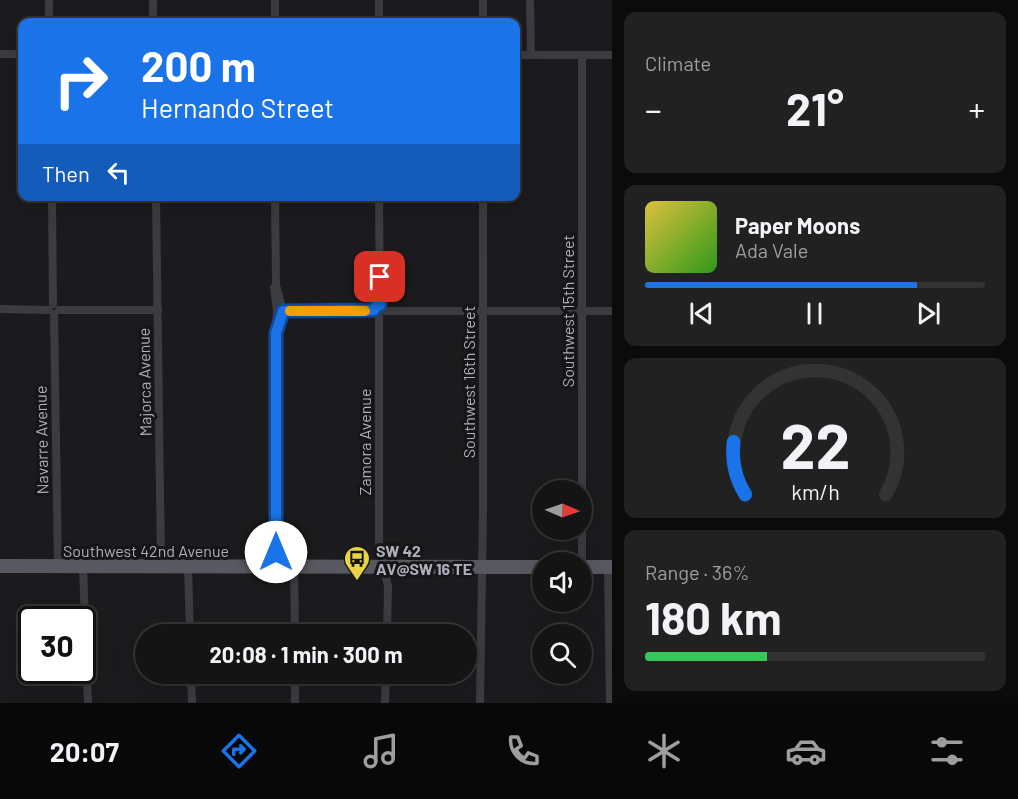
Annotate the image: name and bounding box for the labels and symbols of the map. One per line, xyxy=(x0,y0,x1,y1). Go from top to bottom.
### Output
street label: Southwest 15th Street xyxy=(558,235,577,387)
pin xyxy=(354,251,405,302)
street label: Southwest 16th Street xyxy=(459,306,478,458)
street label: Majorca Avenue xyxy=(134,328,154,436)
street label: Navarre Avenue xyxy=(31,386,51,494)
street label: Zamora Avenue xyxy=(355,389,374,495)
north arrow xyxy=(532,480,592,540)
position arrow xyxy=(244,520,308,584)
street label: Southwest 42nd Avenue xyxy=(63,541,229,560)
place label: SW 42 AV@SW 16 TE xyxy=(376,541,472,578)
bus stop icon: SW 42 AV@SW 16 TE xyxy=(342,544,372,582)
speed limit sign: 30 xyxy=(18,606,96,684)

